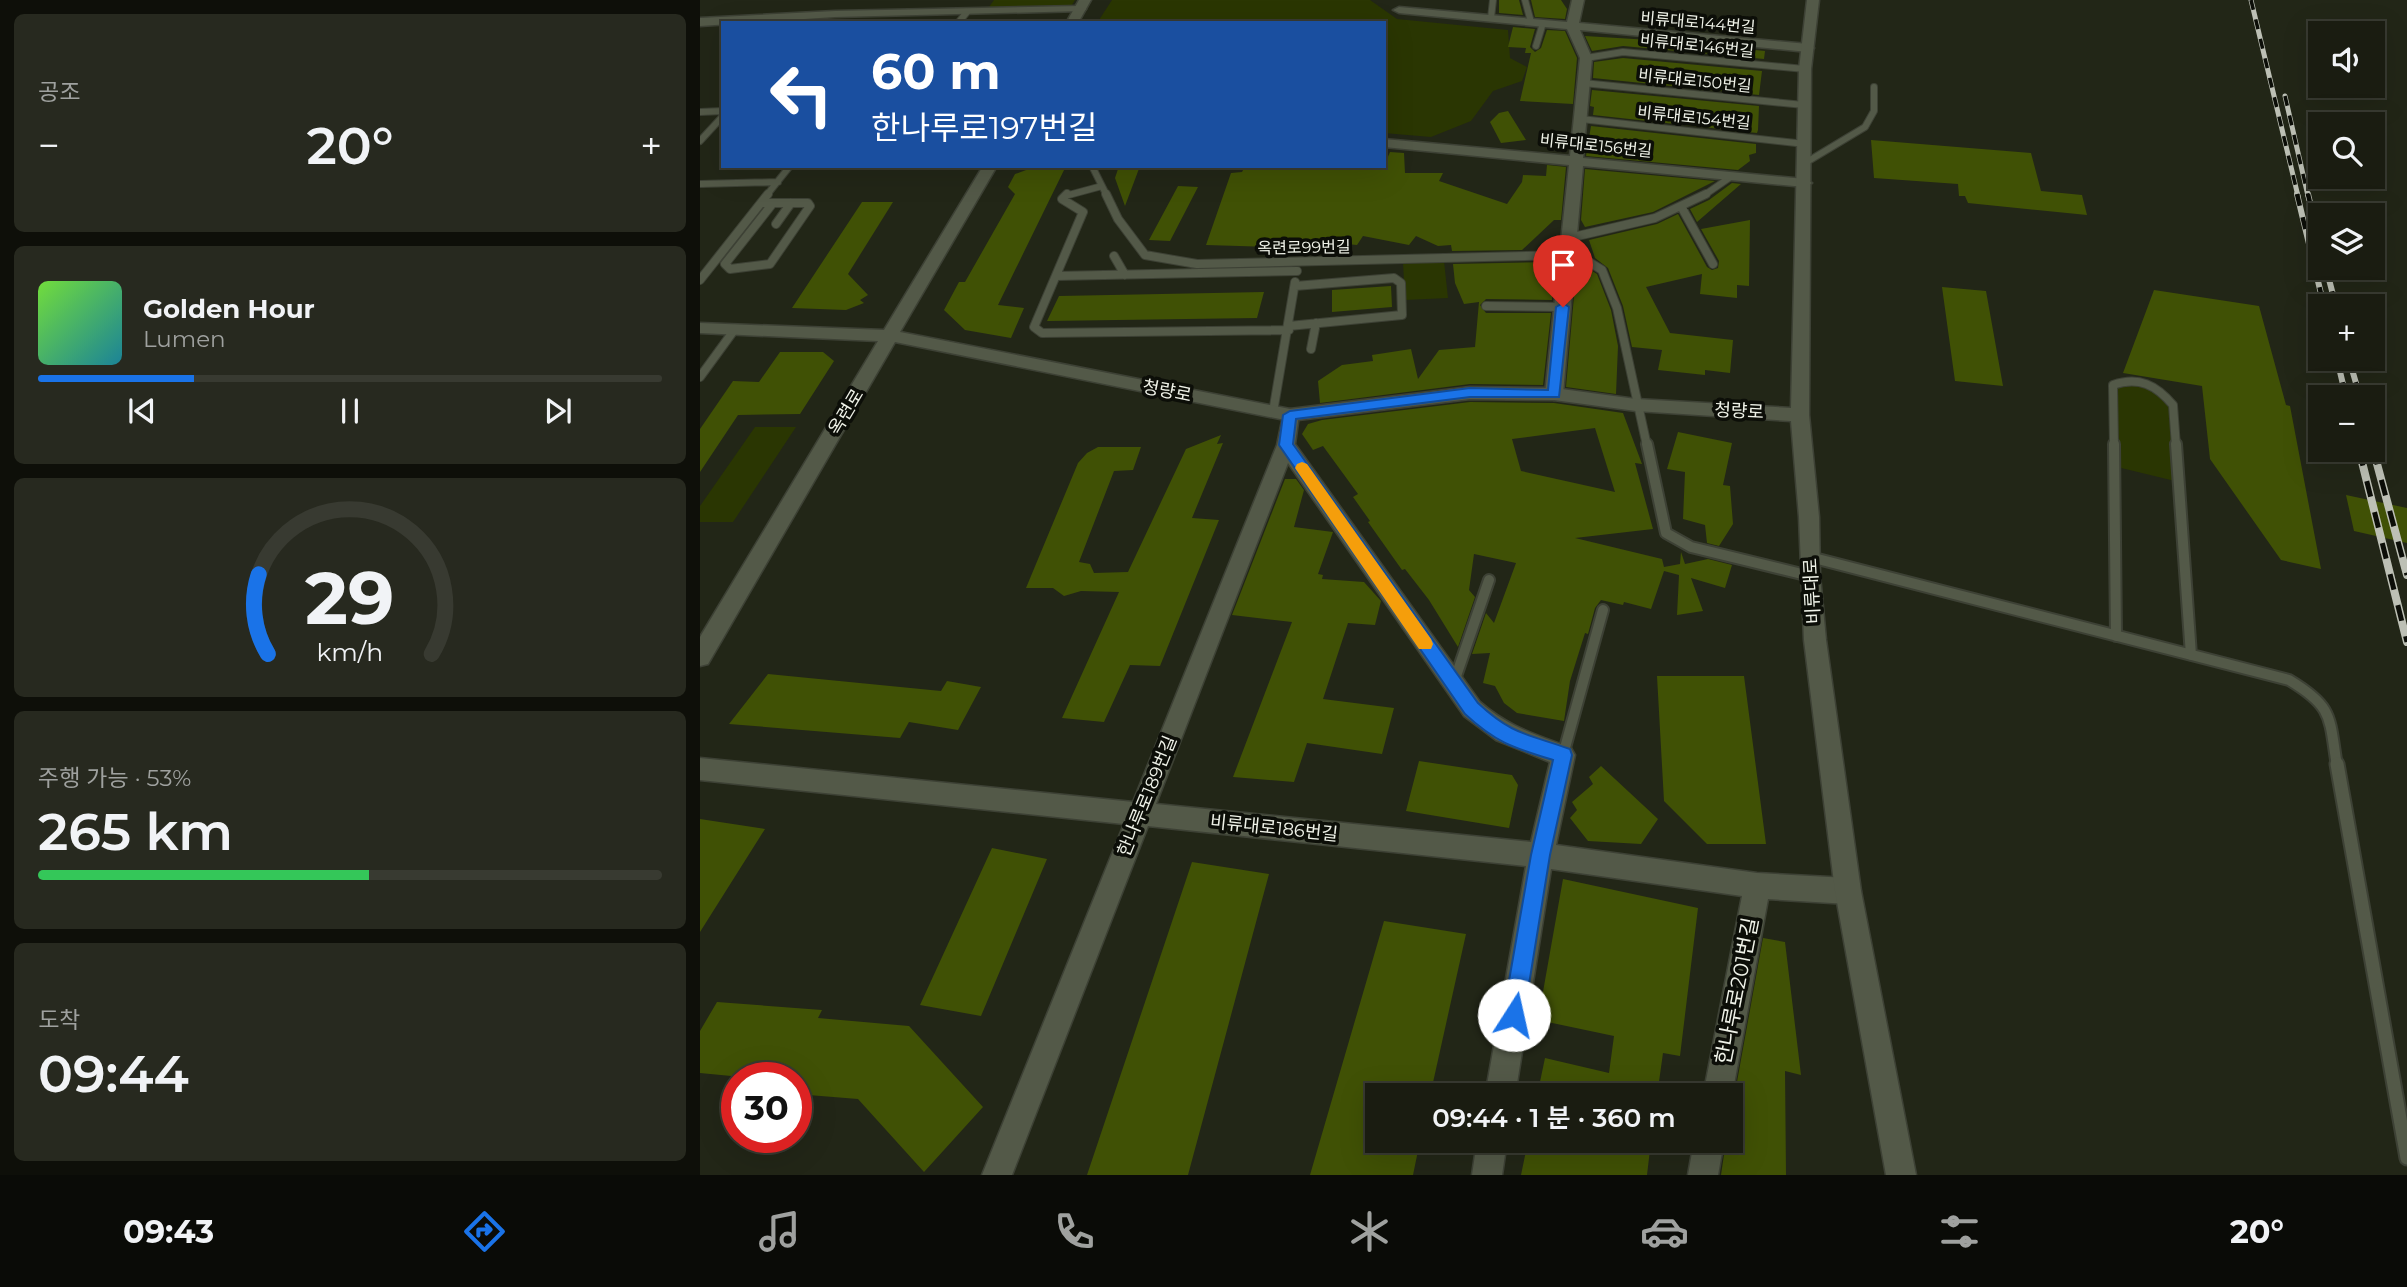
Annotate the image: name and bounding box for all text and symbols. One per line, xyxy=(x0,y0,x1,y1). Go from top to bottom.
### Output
street label: 비류대로144번길 xyxy=(1640,8,1756,37)
map controls xyxy=(2308,21,2385,462)
button: sound xyxy=(2308,21,2385,98)
street label: 비류대로146번길 xyxy=(1639,30,1755,61)
text: 60 m xyxy=(871,42,1001,101)
icon: left xyxy=(756,49,847,140)
street label: 비류대로150번길 xyxy=(1637,65,1753,96)
text: 공조 xyxy=(38,78,80,106)
street label: 비류대로154번길 xyxy=(1636,102,1751,133)
text: 한나루로197번길 xyxy=(871,108,1097,147)
button: search xyxy=(2308,112,2385,189)
text: 20° xyxy=(306,114,394,177)
text: − xyxy=(38,122,60,169)
text: + xyxy=(640,122,662,169)
street label: 비류대로156번길 xyxy=(1539,130,1653,161)
button: layers xyxy=(2308,203,2385,280)
pin xyxy=(1533,235,1593,307)
street label: 옥련로99번길 xyxy=(1257,237,1351,258)
icon: arrive xyxy=(1544,246,1582,284)
text: Golden Hour xyxy=(143,293,315,325)
button: + xyxy=(2308,294,2385,371)
text: Lumen xyxy=(143,325,226,353)
street label: 청량로 xyxy=(1141,375,1193,407)
street label: 옥련로 xyxy=(824,385,868,439)
button: − xyxy=(2308,385,2385,462)
icon: previous xyxy=(123,392,161,430)
icon: pause xyxy=(331,392,369,430)
icon: next xyxy=(539,392,577,430)
street label: 청량로 xyxy=(1714,399,1764,423)
text: 29 xyxy=(305,554,395,642)
street label: 비류대로 xyxy=(1799,557,1825,625)
text: km/h xyxy=(317,636,383,666)
street label: 한나루로189번길 xyxy=(1113,732,1181,860)
text: 주행 가능 · 53% xyxy=(38,764,191,792)
text: 265 km xyxy=(38,800,233,863)
street label: 비류대로186번길 xyxy=(1209,810,1339,846)
street label: 한나루로201번길 xyxy=(1710,915,1763,1067)
position arrow xyxy=(1477,978,1551,1052)
text: 도착 xyxy=(38,1006,80,1034)
text: 09:44 xyxy=(38,1042,189,1105)
speed limit sign: 30 xyxy=(721,1062,812,1153)
text: 09:44 · 1 분 · 360 m xyxy=(1432,1102,1676,1134)
icon: directions xyxy=(460,1207,509,1256)
icon: music xyxy=(755,1207,804,1256)
icon: phone xyxy=(1050,1207,1099,1256)
icon: climate xyxy=(1345,1207,1394,1256)
icon: car xyxy=(1640,1207,1689,1256)
icon: filters xyxy=(1935,1207,1984,1256)
text: 09:43 xyxy=(123,1212,214,1251)
text: 20° xyxy=(2230,1212,2284,1251)

